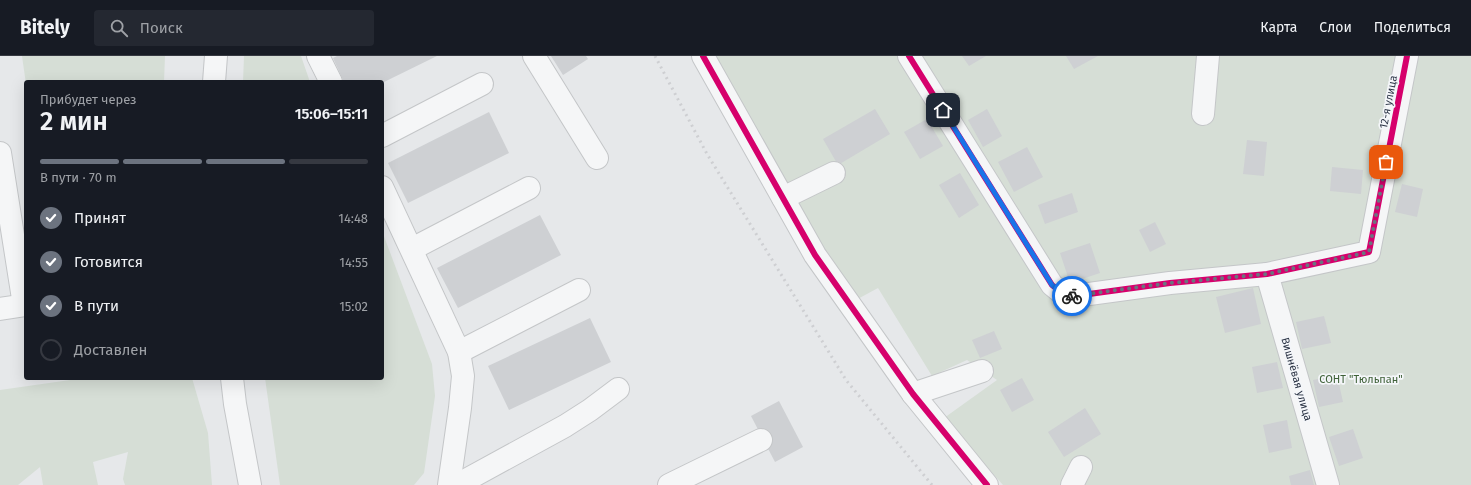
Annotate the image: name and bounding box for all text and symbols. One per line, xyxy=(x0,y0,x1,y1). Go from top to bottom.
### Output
search box xyxy=(94,10,374,46)
text: Bitely xyxy=(20,16,70,39)
icon: search xyxy=(108,17,130,39)
text: Поиск xyxy=(140,19,183,37)
text: Карта xyxy=(1260,19,1297,36)
text: Слои xyxy=(1319,19,1352,36)
text: Поделиться xyxy=(1374,19,1451,36)
street label: 12-я улица xyxy=(1377,74,1400,130)
text: Прибудет через xyxy=(40,92,137,107)
pin xyxy=(926,93,960,127)
icon: home xyxy=(932,99,954,121)
text: 15:06–15:11 xyxy=(295,105,368,123)
text: 2 мин xyxy=(40,106,108,137)
pin xyxy=(1369,145,1403,179)
icon: bag xyxy=(1375,151,1397,173)
text: В пути · 70 m xyxy=(40,170,117,185)
icon: check xyxy=(40,207,62,229)
text: Принят xyxy=(74,209,126,227)
text: 14:48 xyxy=(338,211,368,226)
icon: check xyxy=(40,251,62,273)
text: Готовится xyxy=(74,253,143,271)
text: 14:55 xyxy=(339,255,368,270)
courier xyxy=(1052,276,1092,316)
icon: bike xyxy=(1061,285,1083,307)
icon: check xyxy=(40,295,62,317)
text: В пути xyxy=(74,297,119,315)
text: 15:02 xyxy=(339,299,368,314)
street label: Вишнёвая улица xyxy=(1278,336,1315,422)
text: Доставлен xyxy=(74,341,147,359)
park label: СОНТ "Тюльпан" xyxy=(1319,373,1403,386)

